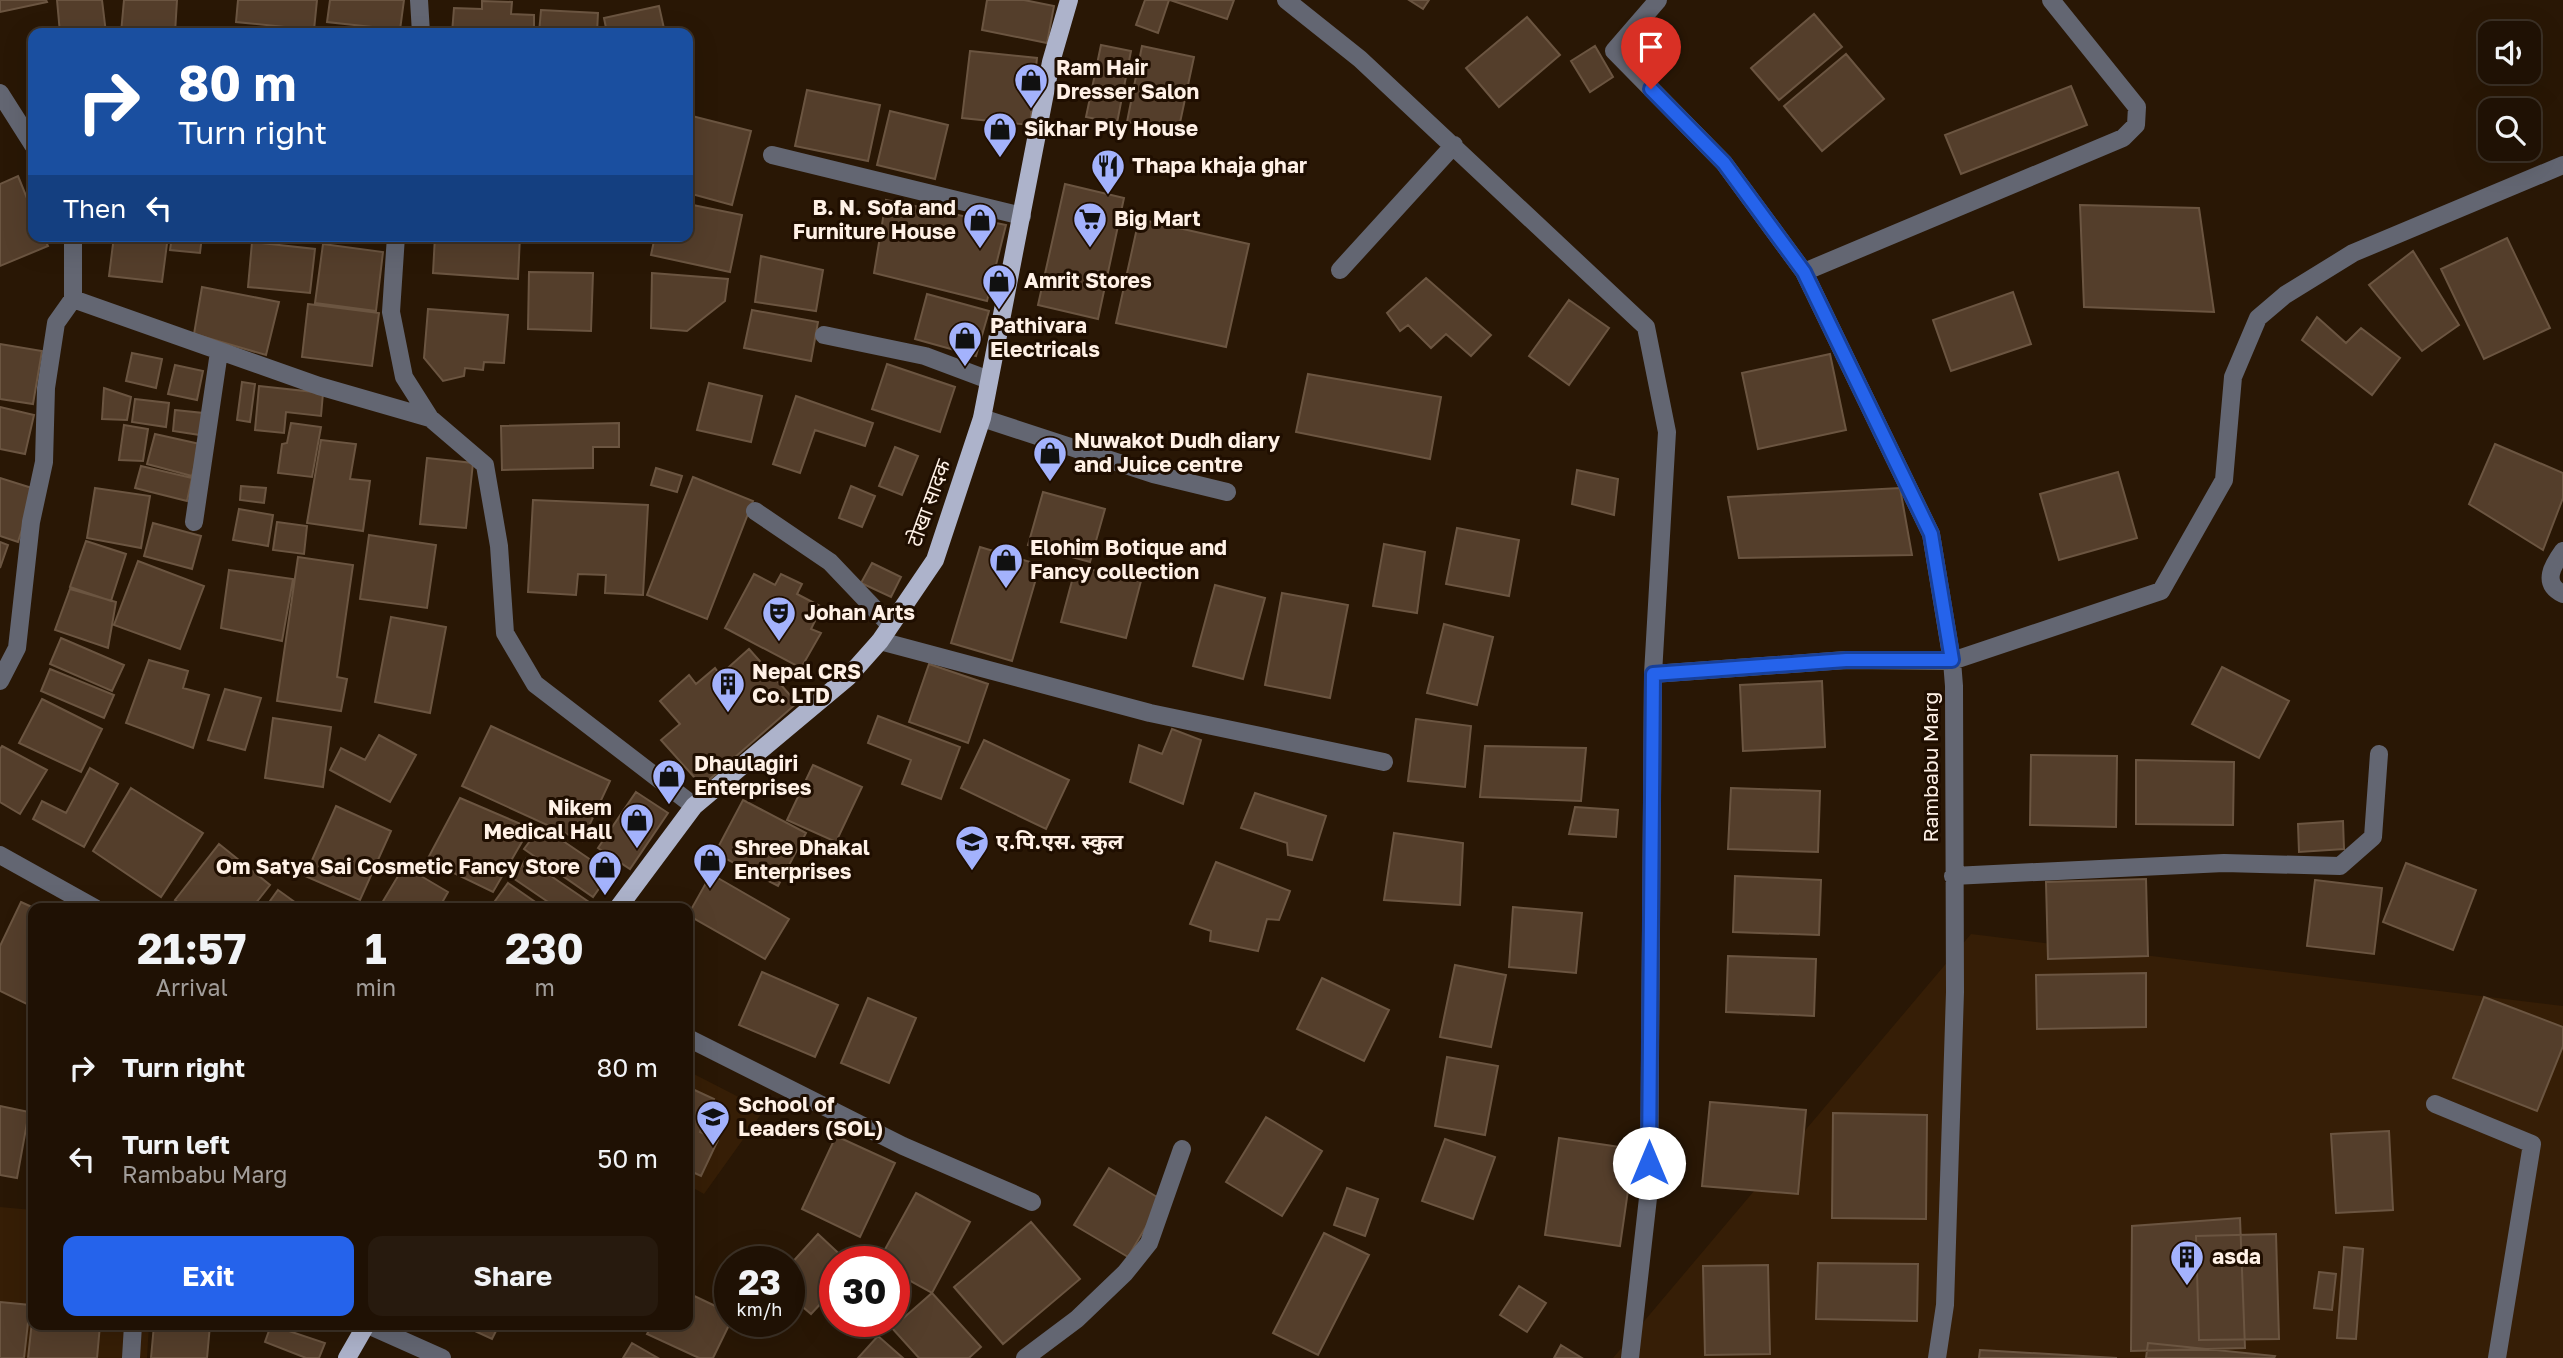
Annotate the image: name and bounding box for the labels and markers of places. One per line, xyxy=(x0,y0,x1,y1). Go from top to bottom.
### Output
pin xyxy=(1621,17,1681,89)
place label: Ram Hair Dresser Salon xyxy=(1056,54,1199,104)
shop icon: Ram Hair Dresser Salon xyxy=(1012,61,1050,110)
shop icon: Sikhar Ply House xyxy=(981,110,1019,159)
place label: Sikhar Ply House xyxy=(1024,115,1198,141)
restaurant icon: Thapa khaja ghar xyxy=(1089,147,1127,196)
place label: Thapa khaja ghar xyxy=(1132,152,1307,178)
place label: B. N. Sofa and Furniture House xyxy=(793,194,956,244)
supermarket icon: Big Mart xyxy=(1071,200,1109,249)
shop icon: B. N. Sofa and Furniture House xyxy=(961,201,999,250)
place label: Big Mart xyxy=(1114,205,1201,231)
shop icon: Amrit Stores xyxy=(980,262,1018,311)
place label: Amrit Stores xyxy=(1024,267,1152,293)
place label: Pathivara Electricals xyxy=(990,312,1100,362)
shop icon: Pathivara Electricals xyxy=(946,319,984,368)
place label: Nuwakot Dudh diary and Juice centre xyxy=(1074,427,1280,477)
shop icon: Nuwakot Dudh diary and Juice centre xyxy=(1031,434,1069,483)
place label: Elohim Botique and Fancy collection xyxy=(1030,534,1227,584)
shop icon: Elohim Botique and Fancy collection xyxy=(987,541,1025,590)
theatre icon: Johan Arts xyxy=(760,594,798,643)
place label: Johan Arts xyxy=(804,599,915,625)
place label: Nepal CRS Co. LTD xyxy=(752,658,861,708)
building icon: Nepal CRS Co. LTD xyxy=(709,665,747,714)
place label: Dhaulagiri Enterprises xyxy=(694,750,812,800)
shop icon: Dhaulagiri Enterprises xyxy=(650,757,688,806)
place label: Nikem Medical Hall xyxy=(484,794,612,844)
shop icon: Nikem Medical Hall xyxy=(618,801,656,850)
school or university icon: ए.पि.एस. स्कुल xyxy=(953,823,991,872)
place label: ए.पि.एस. स्कुल xyxy=(996,828,1124,855)
place label: Shree Dhakal Enterprises xyxy=(734,834,870,884)
shop icon: Shree Dhakal Enterprises xyxy=(691,841,729,890)
shop icon: Om Satya Sai Cosmetic Fancy Store xyxy=(586,848,624,897)
place label: Om Satya Sai Cosmetic Fancy Store xyxy=(216,853,580,879)
place label: School of Leaders (SOL) xyxy=(738,1091,883,1141)
school or university icon: School of Leaders (SOL) xyxy=(694,1098,732,1147)
building icon: asda xyxy=(2168,1238,2206,1287)
place label: asda xyxy=(2212,1243,2261,1269)

